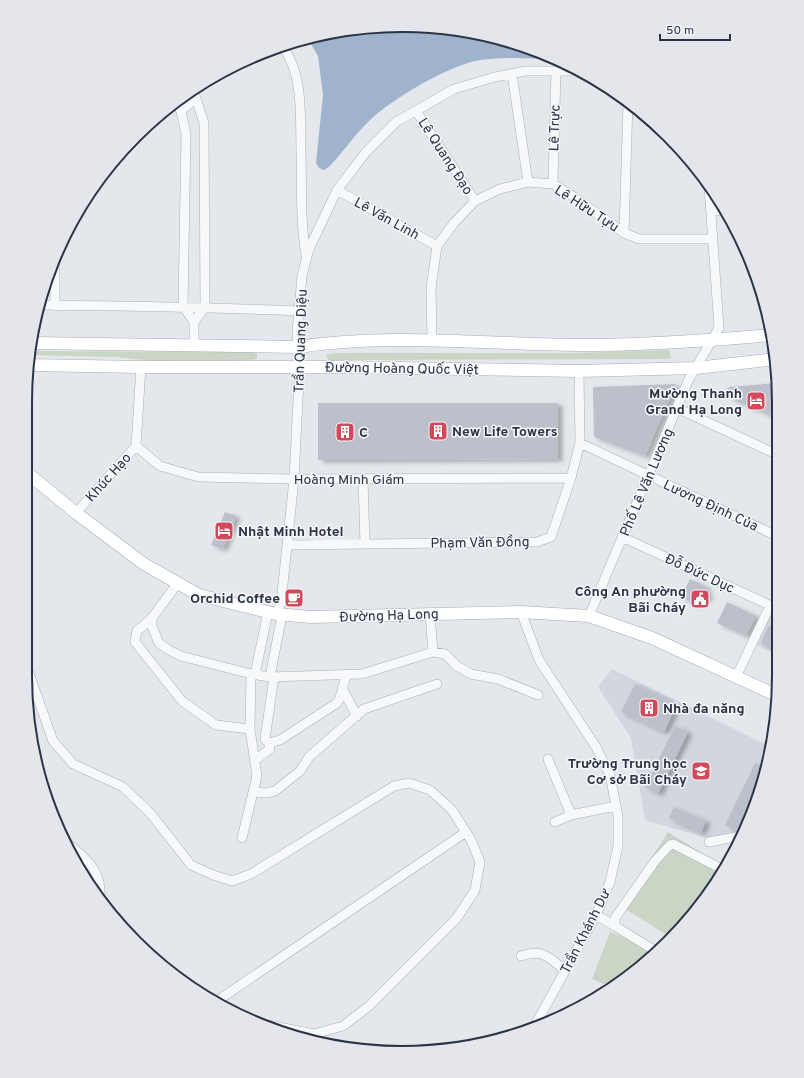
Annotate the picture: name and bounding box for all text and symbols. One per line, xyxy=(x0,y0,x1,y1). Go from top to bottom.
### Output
scale bar xyxy=(660,16,730,42)
text: 50 m xyxy=(666,23,694,39)
street label: Lê Trực xyxy=(546,104,565,152)
street label: Lê Quang Đạo xyxy=(414,115,476,199)
street label: Lê Hữu Tựu xyxy=(551,182,622,236)
street label: Lê Văn Linh xyxy=(351,194,422,244)
street label: Trần Quang Diệu xyxy=(291,289,312,393)
street label: Đường Hoàng Quốc Việt xyxy=(325,360,479,379)
place label: Mường Thanh Grand Hạ Long xyxy=(645,386,742,419)
hotel icon: Mường Thanh Grand Hạ Long xyxy=(745,390,767,412)
building icon: New Life Towers xyxy=(427,420,449,442)
building icon: C xyxy=(334,421,356,443)
place label: New Life Towers xyxy=(452,424,558,441)
place label: C xyxy=(359,425,368,442)
street label: Phố Lê Văn Lương xyxy=(617,426,678,539)
street label: Khúc Hạo xyxy=(83,450,136,506)
street label: Hoàng Minh Giám xyxy=(294,472,404,489)
street label: Lương Định Của xyxy=(660,477,760,536)
hotel icon: Nhật Minh Hotel xyxy=(213,520,235,542)
place label: Nhật Minh Hotel xyxy=(238,524,344,541)
street label: Phạm Văn Đồng xyxy=(430,534,530,553)
street label: Đỗ Đức Dục xyxy=(662,550,737,598)
place label: Công An phường Bãi Cháy xyxy=(575,584,686,617)
cafe icon: Orchid Coffee xyxy=(283,587,305,609)
public building icon: Công An phường Bãi Cháy xyxy=(689,588,711,610)
place label: Orchid Coffee xyxy=(190,591,280,608)
street label: Đường Hạ Long xyxy=(339,606,439,627)
building icon: Nhà đa năng xyxy=(638,697,660,719)
place label: Nhà đa năng xyxy=(663,701,745,718)
place label: Trường Trung học Cơ sở Bãi Cháy xyxy=(568,756,687,789)
school or university icon: Trường Trung học Cơ sở Bãi Cháy xyxy=(690,760,712,782)
street label: Trần Khánh Dư xyxy=(558,886,615,977)

